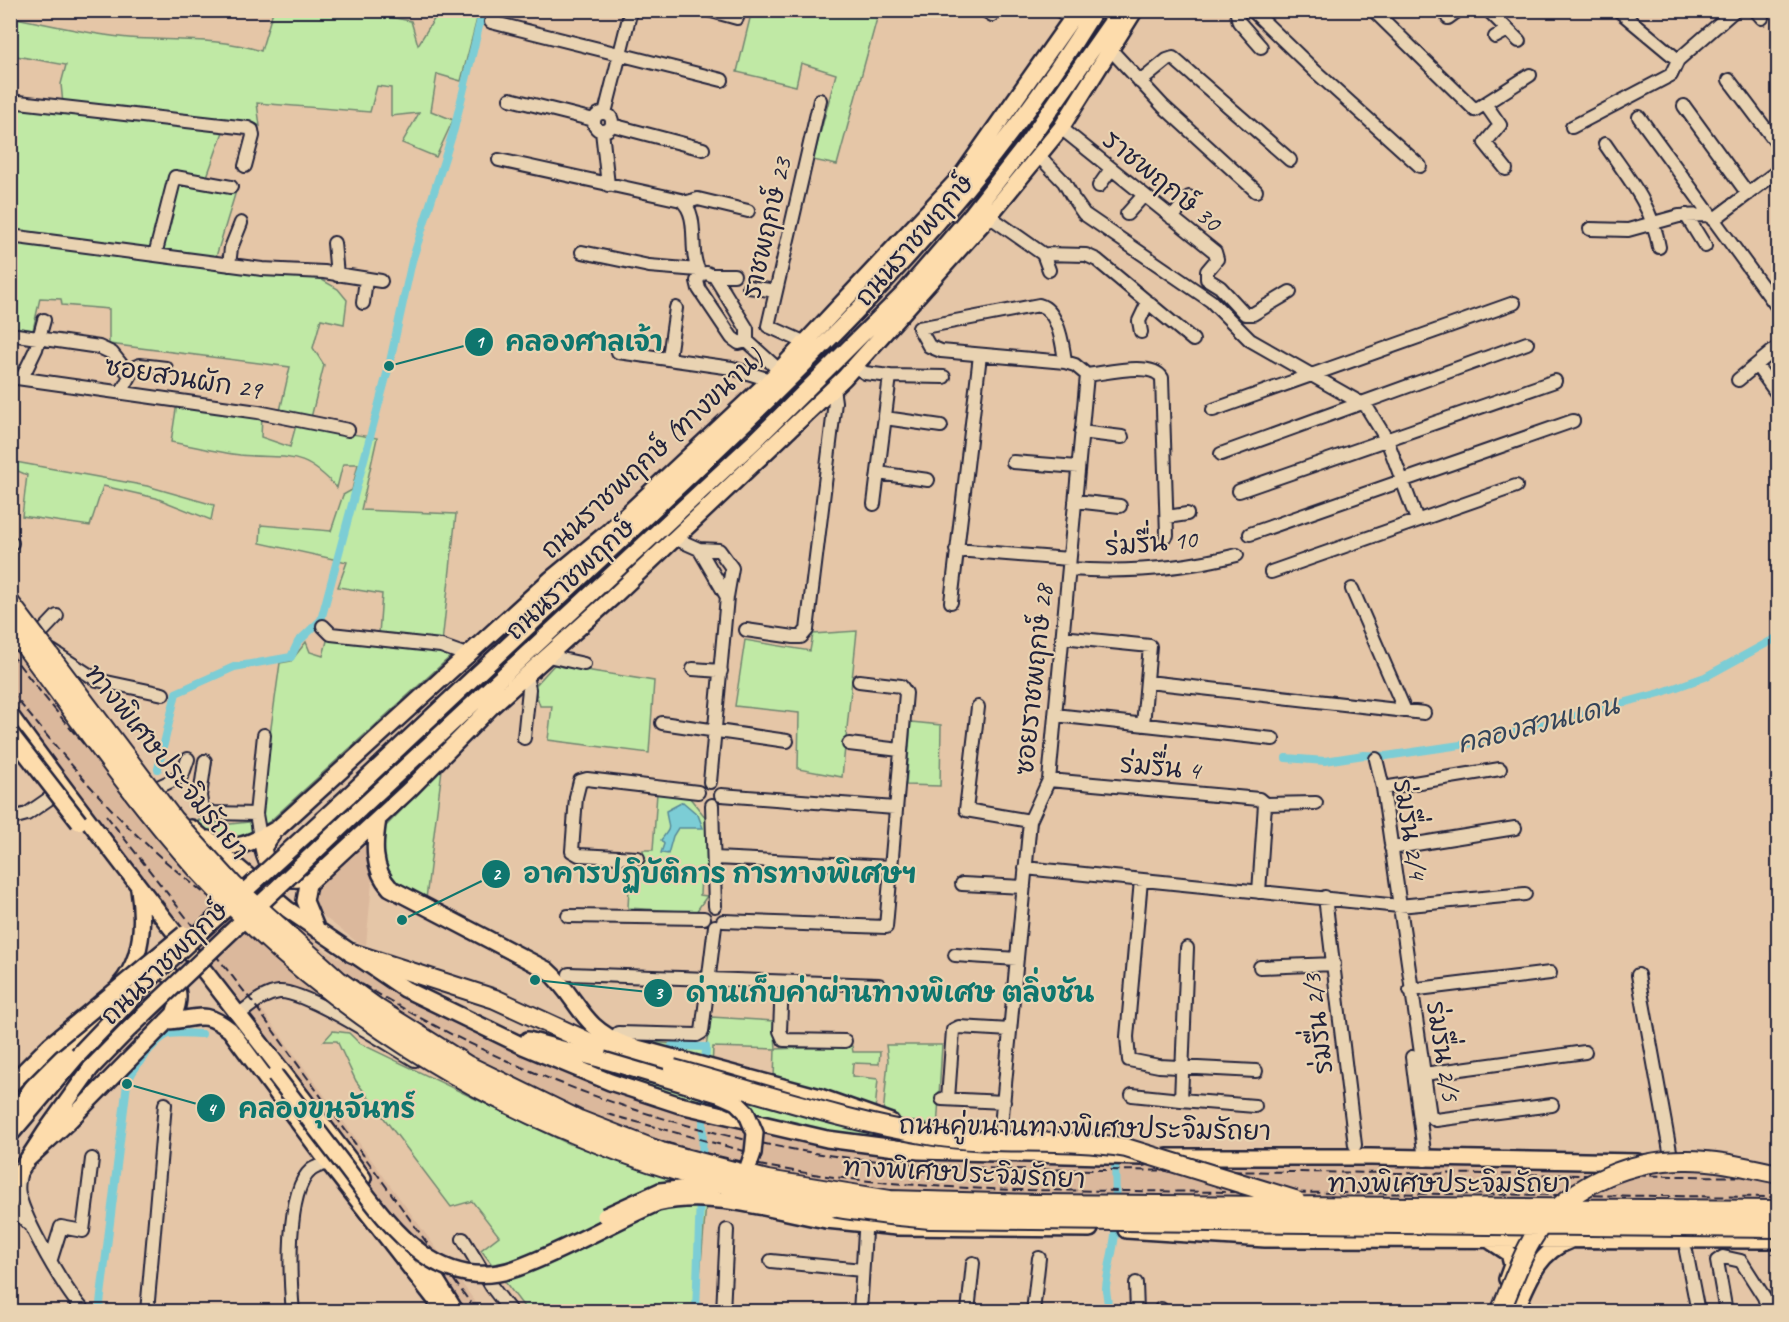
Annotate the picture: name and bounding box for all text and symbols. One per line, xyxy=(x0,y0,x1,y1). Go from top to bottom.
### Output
street label: ราชพฤกษ์ 30 xyxy=(1096,123,1230,240)
street label: ราชพฤกษ์ 23 xyxy=(735,152,800,301)
street label: ถนนราชพฤกษ์ xyxy=(848,167,981,313)
callout: คลองศาลเจ้า xyxy=(464,319,675,364)
text: คลองศาลเจ้า xyxy=(505,323,663,359)
text: 1 xyxy=(475,331,485,353)
street label: ถนนราชพฤกษ์ (ทางขนาน) xyxy=(534,341,771,566)
street label: ซอยสวนผัก 29 xyxy=(102,349,266,407)
street label: ถนนราชพฤกษ์ xyxy=(499,511,642,647)
street label: ร่มรื่น 10 xyxy=(1103,514,1200,563)
street label: ซอยราชพฤกษ์ 28 xyxy=(1008,581,1061,777)
street label: ทางพิเศษประจิมรัถยา xyxy=(78,657,256,867)
water label: คลองสวนแดน xyxy=(1454,687,1623,761)
street label: ร่มรื่น 4 xyxy=(1119,739,1204,787)
street label: ร่มรื่น 2/4 xyxy=(1386,776,1442,883)
callout: อาคารปฏิบัติการ การทางพิเศษฯ xyxy=(481,851,929,896)
text: อาคารปฏิบัติการ การทางพิเศษฯ xyxy=(523,857,917,893)
text: 2 xyxy=(492,863,502,885)
street label: ถนนราชพฤกษ์ xyxy=(93,894,235,1032)
text: ด่านเก็บค่าผ่านทางพิเศษ ตลิ่งชัน xyxy=(686,967,1095,1010)
callout: ด่านเก็บค่าผ่านทางพิเศษ ตลิ่งชัน xyxy=(643,970,1106,1015)
street label: ร่มรื่น 2/3 xyxy=(1287,970,1340,1077)
text: 3 xyxy=(654,982,664,1004)
street label: ร่มรื่น 2/5 xyxy=(1419,998,1475,1104)
callout: คลองขุนจันทร์ xyxy=(196,1086,427,1131)
text: คลองขุนจันทร์ xyxy=(239,1090,416,1129)
text: 4 xyxy=(207,1098,217,1120)
street label: ถนนคู่ขนานทางพิเศษประจิมรัถยา xyxy=(899,1108,1271,1150)
street label: ทางพิเศษประจิมรัถยา xyxy=(842,1150,1086,1196)
street label: ทางพิเศษประจิมรัถยา xyxy=(1327,1167,1571,1200)

